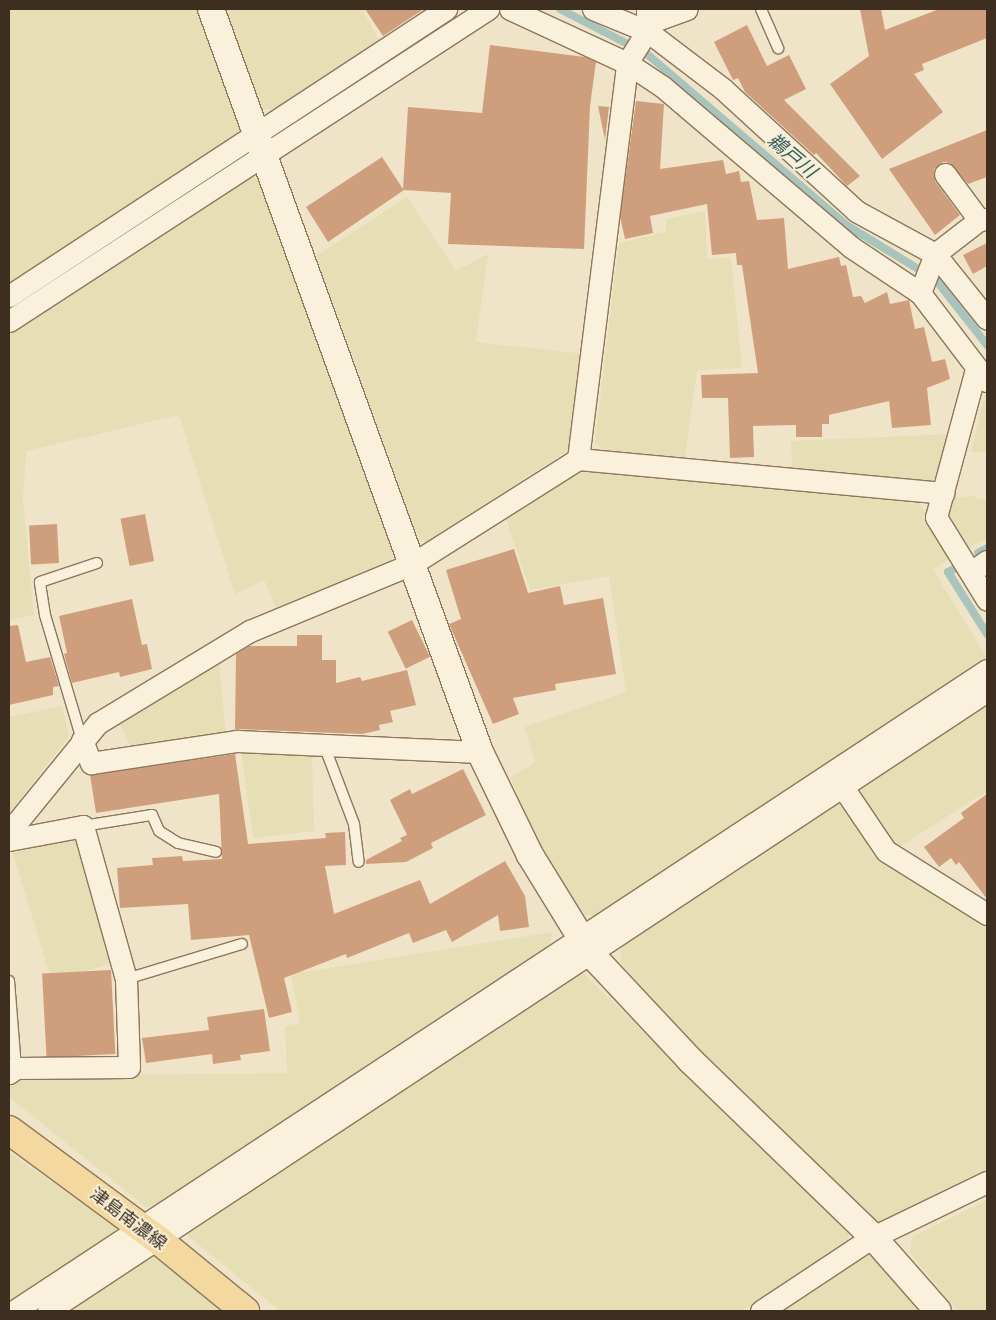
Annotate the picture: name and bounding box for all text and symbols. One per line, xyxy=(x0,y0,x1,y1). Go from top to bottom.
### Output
water label: 鵜戸川 xyxy=(763,129,821,183)
street label: 津島南濃線 xyxy=(86,1183,170,1255)

